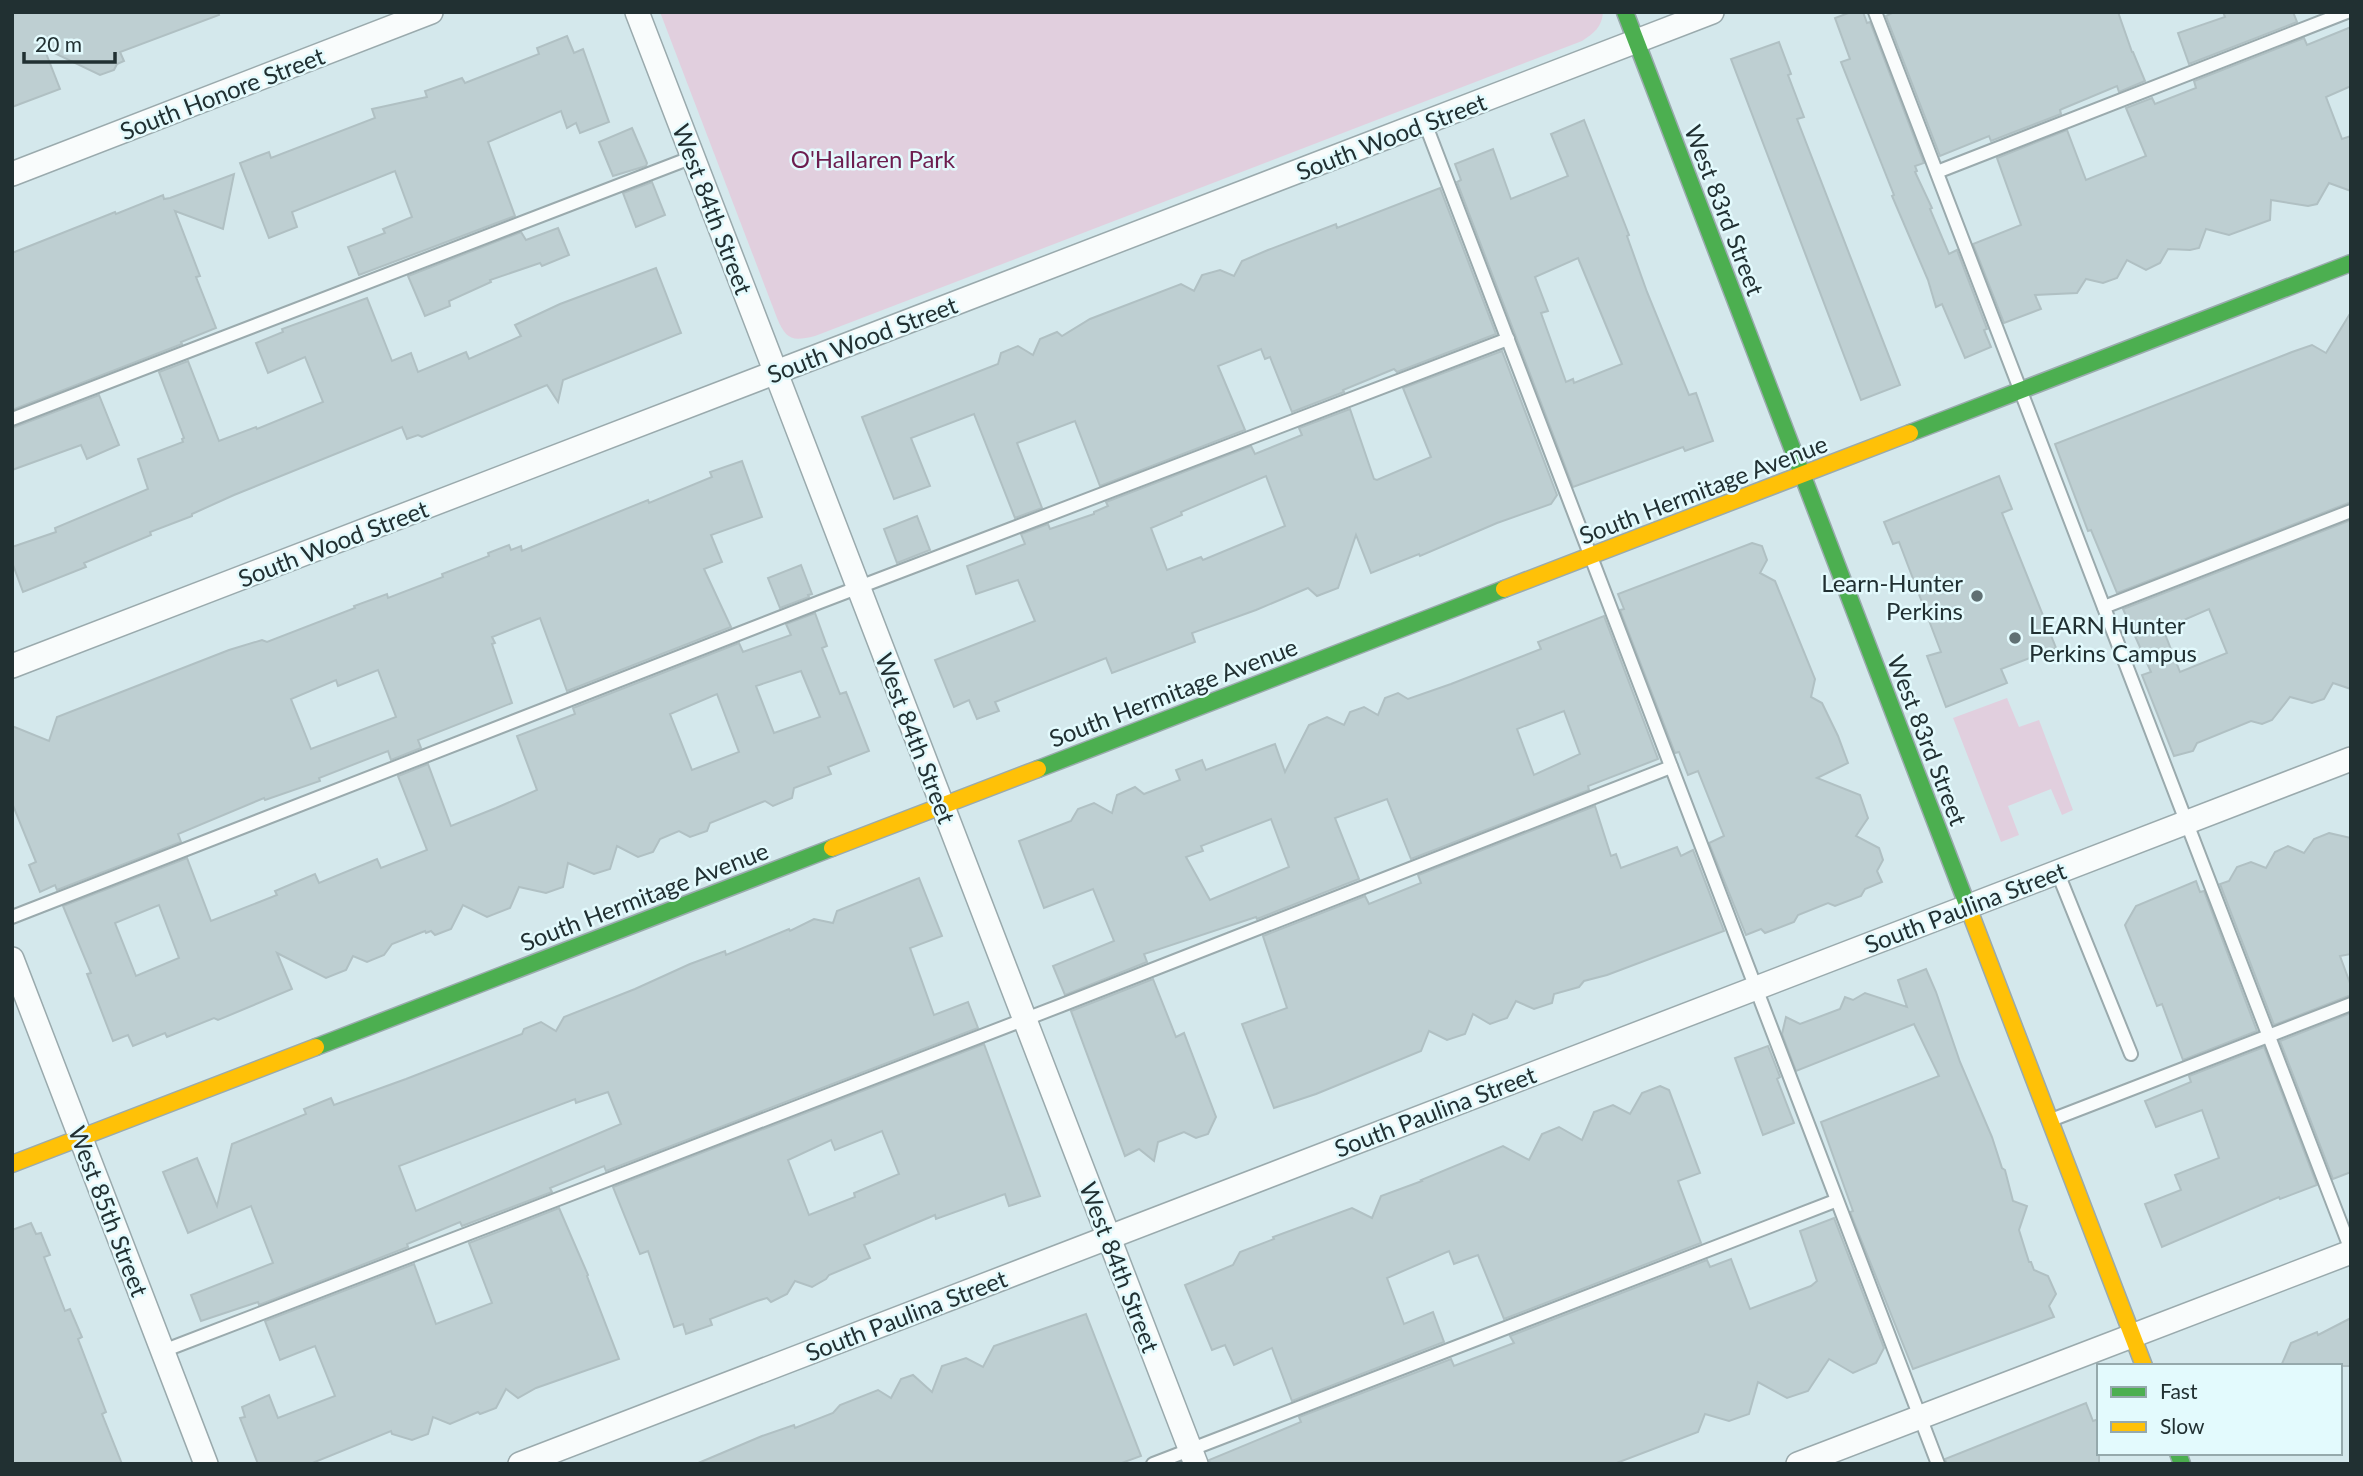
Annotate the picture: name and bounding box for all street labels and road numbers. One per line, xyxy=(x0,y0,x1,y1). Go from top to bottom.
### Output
street label: South Honore Street xyxy=(116,40,329,145)
street label: South Wood Street xyxy=(1292,86,1490,186)
street label: West 84th Street xyxy=(667,120,759,299)
street label: West 83rd Street xyxy=(1679,121,1771,300)
street label: South Wood Street xyxy=(763,289,961,389)
street label: South Hermitage Avenue xyxy=(1575,428,1831,550)
street label: South Wood Street xyxy=(234,493,432,593)
street label: South Hermitage Avenue xyxy=(1045,631,1301,753)
street label: West 84th Street xyxy=(870,649,962,828)
street label: West 83rd Street xyxy=(1882,651,1974,830)
street label: South Hermitage Avenue xyxy=(516,835,772,957)
street label: South Paulina Street xyxy=(1860,855,2070,959)
street label: South Paulina Street xyxy=(1330,1059,1540,1163)
street label: West 85th Street xyxy=(63,1122,155,1301)
street label: West 84th Street xyxy=(1074,1178,1166,1357)
street label: South Paulina Street xyxy=(801,1263,1011,1367)

